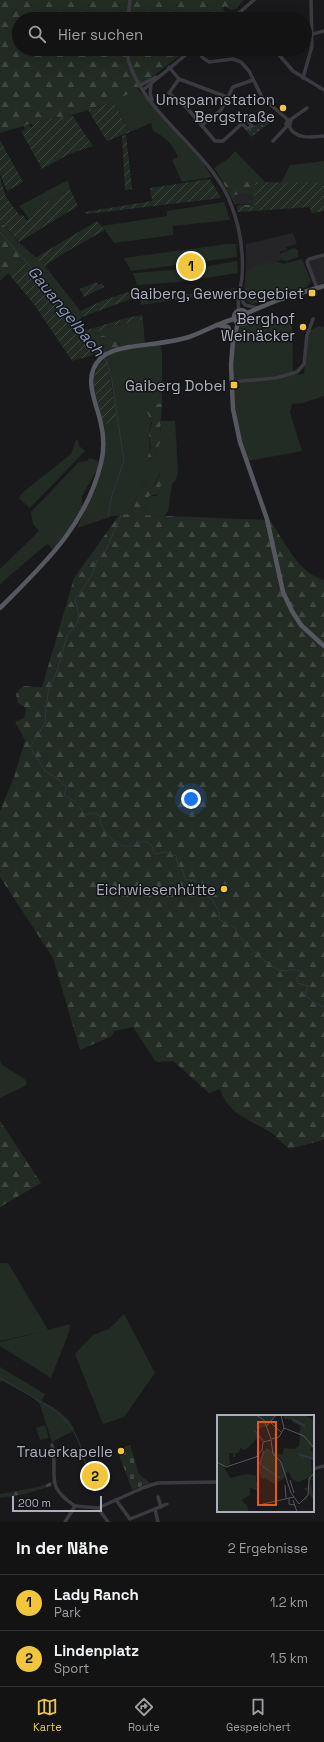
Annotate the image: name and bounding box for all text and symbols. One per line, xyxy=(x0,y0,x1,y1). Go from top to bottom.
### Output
search box xyxy=(12,12,312,56)
icon: search xyxy=(26,23,48,45)
text: Hier suchen xyxy=(58,25,143,44)
place label: Umspannstation Bergstraße xyxy=(156,90,275,126)
marker: Umspannstation Bergstraße xyxy=(278,103,288,113)
pin: 1 xyxy=(178,251,204,281)
water label: Gauangelbach xyxy=(23,261,110,362)
place label: Gaiberg, Gewerbegebiet xyxy=(130,284,304,303)
marker: Gaiberg, Gewerbegebiet xyxy=(307,288,317,298)
place label: Berghof Weinäcker xyxy=(221,309,295,345)
marker: Berghof Weinäcker xyxy=(298,322,308,332)
place label: Gaiberg Dobel xyxy=(125,376,226,395)
marker: Gaiberg Dobel xyxy=(229,380,239,390)
your location xyxy=(181,789,201,809)
place label: Eichwiesenhütte xyxy=(96,880,216,899)
marker: Eichwiesenhütte xyxy=(219,884,229,894)
inset map xyxy=(217,1415,314,1512)
place label: Trauerkapelle xyxy=(16,1442,113,1461)
marker: Trauerkapelle xyxy=(116,1446,126,1456)
pin: 2 xyxy=(82,1461,108,1491)
scale bar xyxy=(12,1494,102,1513)
text: 200 m xyxy=(18,1496,51,1510)
text: In der Nähe xyxy=(16,1537,108,1559)
text: 2 Ergebnisse xyxy=(228,1540,308,1557)
text: Lady Ranch xyxy=(54,1585,139,1604)
text: 1 xyxy=(26,1594,32,1611)
text: 1.2 km xyxy=(270,1594,308,1611)
text: Park xyxy=(54,1604,81,1621)
text: Lindenplatz xyxy=(54,1641,139,1660)
text: 2 xyxy=(25,1650,33,1667)
text: 1.5 km xyxy=(270,1650,308,1667)
text: Sport xyxy=(54,1660,89,1677)
tab: Karte xyxy=(33,1696,62,1734)
tab: Route xyxy=(128,1696,160,1734)
tab: Gespeichert xyxy=(226,1696,291,1734)

